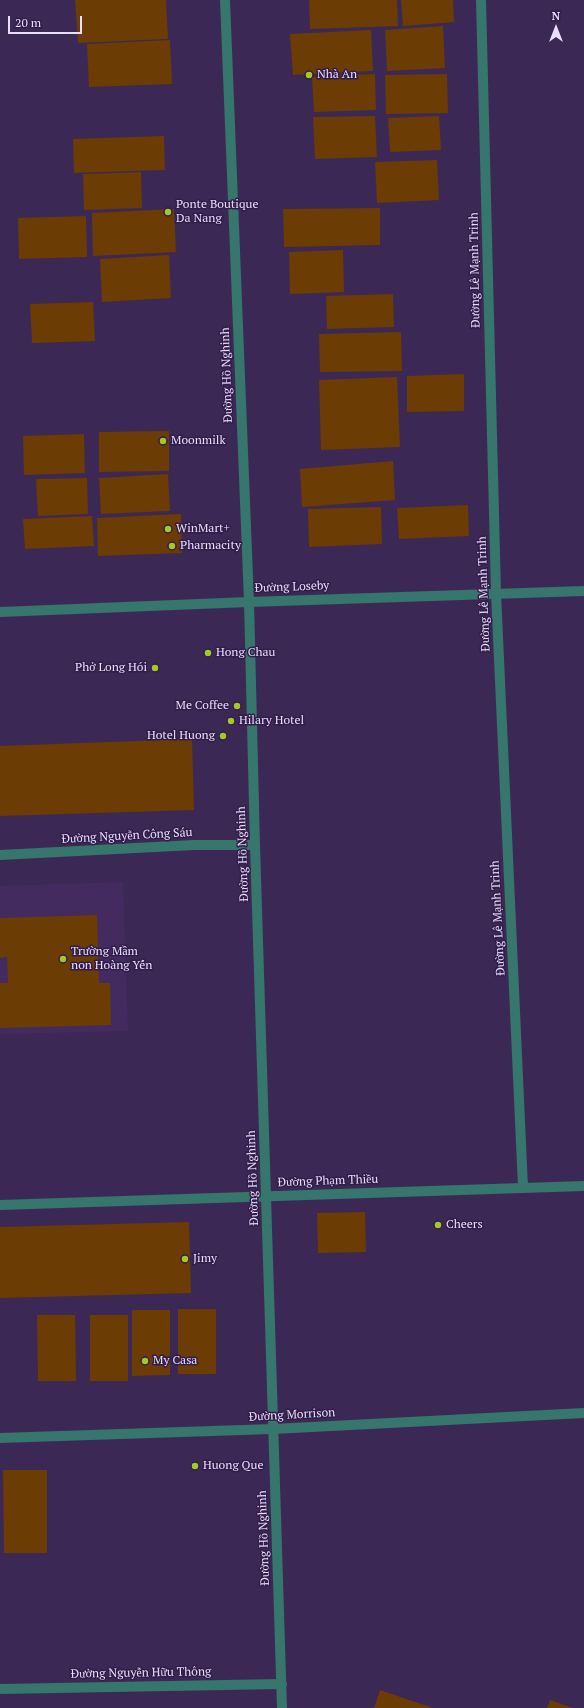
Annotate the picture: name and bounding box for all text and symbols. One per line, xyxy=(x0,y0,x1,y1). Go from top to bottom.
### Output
scale bar xyxy=(10,8,84,34)
north arrow xyxy=(536,8,576,48)
text: N xyxy=(552,9,560,23)
text: 20 m xyxy=(15,15,41,30)
place label: Nhà An xyxy=(317,68,357,82)
marker: Nhà An xyxy=(304,70,314,80)
place label: Ponte Boutique Da Nang xyxy=(176,198,258,226)
marker: Ponte Boutique Da Nang xyxy=(163,207,173,217)
street label: Đường Lê Mạnh Trinh xyxy=(467,212,483,328)
street label: Đường Hồ Nghinh xyxy=(218,327,236,423)
place label: Moonmilk xyxy=(171,434,226,448)
marker: Moonmilk xyxy=(158,436,168,446)
place label: WinMart+ xyxy=(176,522,230,536)
marker: WinMart+ xyxy=(163,524,173,534)
street label: Đường Lê Mạnh Trinh xyxy=(475,536,493,652)
place label: Pharmacity xyxy=(180,539,241,553)
marker: Pharmacity xyxy=(167,541,177,551)
street label: Đường Loseby xyxy=(254,579,330,595)
place label: Hong Chau xyxy=(216,646,275,660)
marker: Hong Chau xyxy=(203,648,213,658)
place label: Phở Long Hói xyxy=(75,661,147,675)
marker: Phở Long Hói xyxy=(150,663,160,673)
place label: Me Coffee xyxy=(176,699,229,713)
marker: Me Coffee xyxy=(232,701,242,711)
place label: Hilary Hotel xyxy=(239,714,304,728)
marker: Hilary Hotel xyxy=(226,716,236,726)
place label: Hotel Huong xyxy=(147,729,215,743)
marker: Hotel Huong xyxy=(218,731,228,741)
street label: Đường Hồ Nghinh xyxy=(234,806,252,902)
street label: Đường Nguyễn Công Sáu xyxy=(61,825,193,847)
street label: Đường Lê Mạnh Trinh xyxy=(488,860,508,976)
place label: Trường Mầm non Hoàng Yến xyxy=(71,945,152,973)
marker: Trường Mầm non Hoàng Yến xyxy=(58,954,68,964)
street label: Đường Hồ Nghinh xyxy=(244,1130,262,1226)
street label: Đường Phạm Thiều xyxy=(277,1172,379,1190)
place label: Cheers xyxy=(446,1218,483,1232)
marker: Cheers xyxy=(433,1220,443,1230)
place label: Jimy xyxy=(193,1252,217,1266)
marker: Jimy xyxy=(180,1254,190,1264)
place label: My Casa xyxy=(153,1354,197,1368)
marker: My Casa xyxy=(140,1356,150,1366)
street label: Đường Morrison xyxy=(248,1406,336,1424)
place label: Huong Que xyxy=(203,1459,263,1473)
marker: Huong Que xyxy=(190,1461,200,1471)
street label: Đường Hồ Nghinh xyxy=(255,1490,273,1586)
street label: Đường Nguyễn Hữu Thông xyxy=(71,1665,211,1681)

